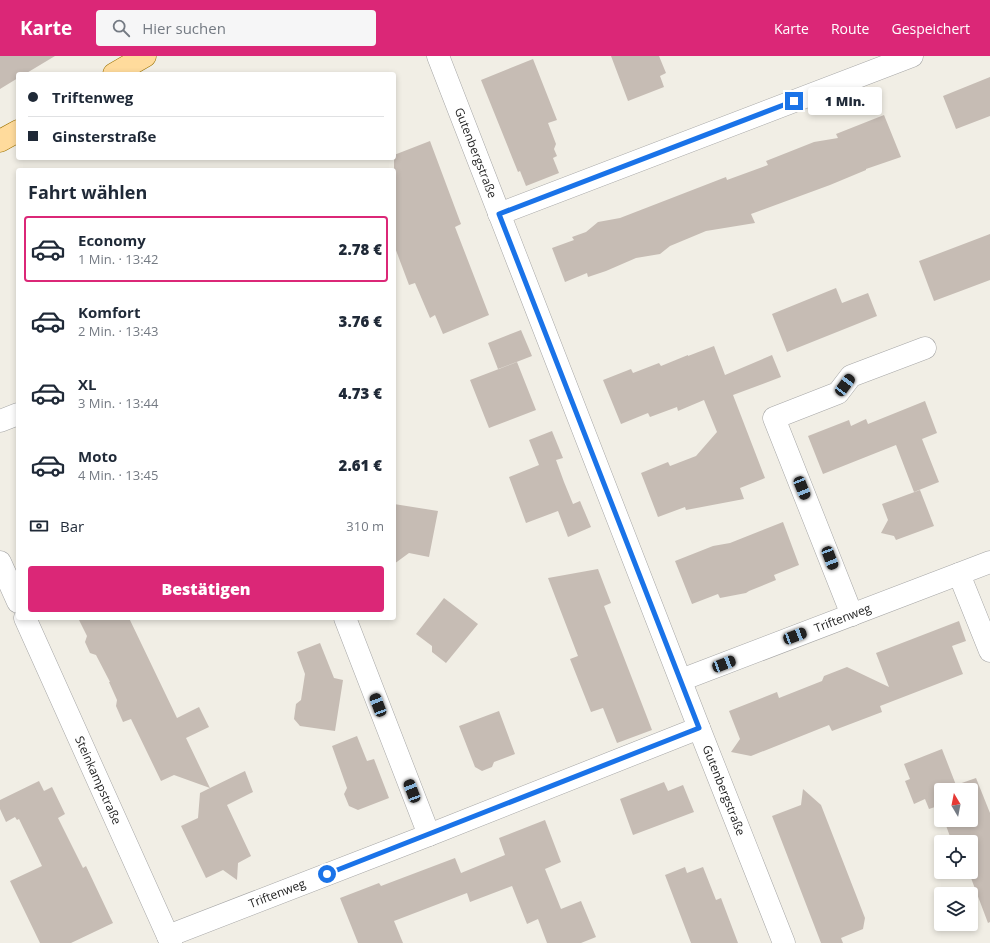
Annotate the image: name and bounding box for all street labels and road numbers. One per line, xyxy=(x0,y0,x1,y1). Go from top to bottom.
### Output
street label: Gutenbergstraße xyxy=(451,105,501,201)
street label: Triftenweg xyxy=(812,599,874,636)
street label: Steinkampstraße xyxy=(71,733,126,827)
street label: Gutenbergstraße xyxy=(699,743,750,838)
street label: Triftenweg xyxy=(246,874,308,912)

